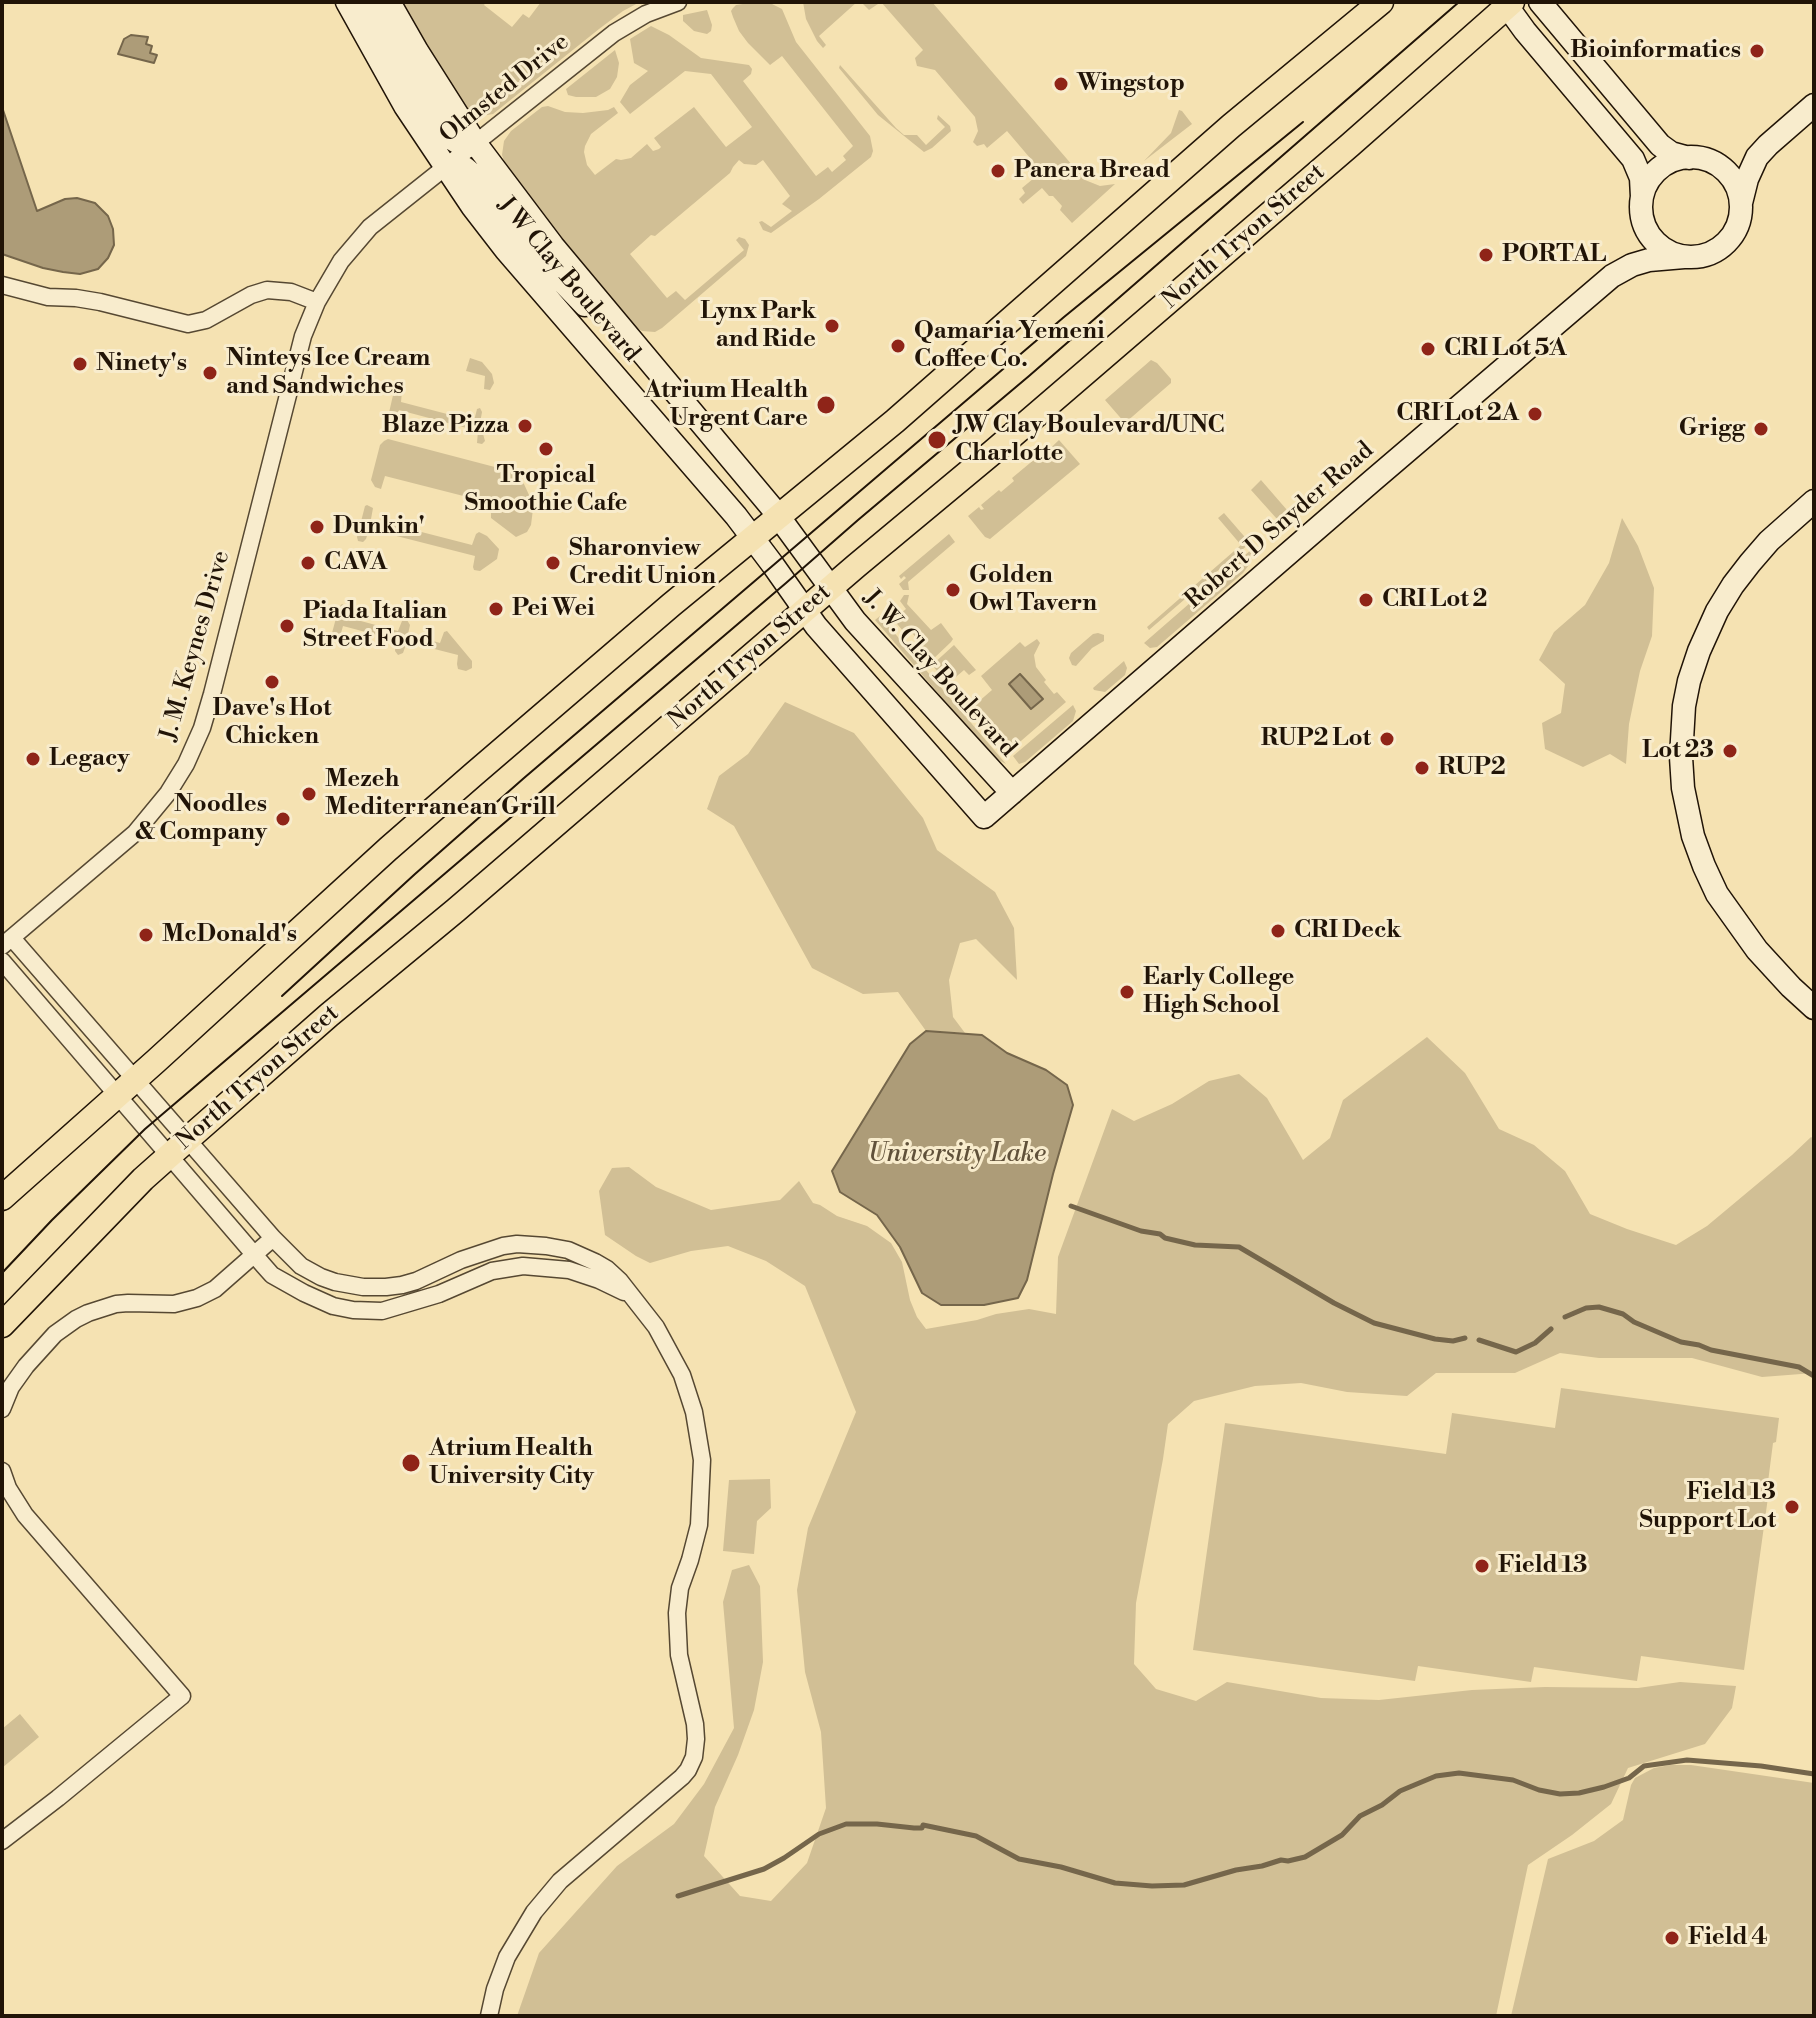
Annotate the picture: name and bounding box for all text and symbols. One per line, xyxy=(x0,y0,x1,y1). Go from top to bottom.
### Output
street label: Olmsted Drive xyxy=(435,28,575,150)
place label: Bioinformatics xyxy=(1570,37,1741,65)
marker: Bioinformatics xyxy=(1748,42,1766,60)
place label: Wingstop xyxy=(1077,70,1185,98)
marker: Wingstop xyxy=(1052,75,1070,93)
place label: Panera Bread xyxy=(1014,157,1170,185)
street label: North Tryon Street xyxy=(1157,158,1331,316)
marker: Panera Bread xyxy=(989,162,1007,180)
street label: J W Clay Boulevard xyxy=(491,192,645,368)
place label: PORTAL xyxy=(1502,241,1606,269)
marker: PORTAL xyxy=(1477,246,1495,264)
place label: Lynx Park and Ride xyxy=(700,298,816,354)
marker: Lynx Park and Ride xyxy=(823,317,841,335)
place label: Qamaria Yemeni Coffee Co. xyxy=(914,318,1105,374)
place label: CRI Lot 5A xyxy=(1444,335,1567,363)
marker: Qamaria Yemeni Coffee Co. xyxy=(889,337,907,355)
marker: CRI Lot 5A xyxy=(1419,340,1437,358)
place label: Ninteys Ice Cream and Sandwiches xyxy=(226,345,430,401)
place label: Ninety's xyxy=(96,350,187,378)
marker: Ninety's xyxy=(71,355,89,373)
marker: Ninteys Ice Cream and Sandwiches xyxy=(201,364,219,382)
place label: Atrium Health Urgent Care xyxy=(644,377,808,433)
marker: Atrium Health Urgent Care xyxy=(815,394,837,416)
place label: CRI Lot 2A xyxy=(1396,400,1519,428)
marker: CRI Lot 2A xyxy=(1526,405,1544,423)
place label: Blaze Pizza xyxy=(382,412,509,440)
place label: JW Clay Boulevard/UNC Charlotte xyxy=(955,412,1225,468)
place label: Grigg xyxy=(1679,415,1745,443)
marker: Blaze Pizza xyxy=(516,417,534,435)
marker: Grigg xyxy=(1752,420,1770,438)
marker: JW Clay Boulevard/UNC Charlotte xyxy=(926,429,948,451)
street label: Robert D Snyder Road xyxy=(1180,437,1380,615)
marker: Tropical Smoothie Cafe xyxy=(537,440,555,458)
place label: Tropical Smoothie Cafe xyxy=(465,462,627,518)
place label: Dunkin' xyxy=(333,513,425,541)
marker: Dunkin' xyxy=(308,518,326,536)
place label: Sharonview Credit Union xyxy=(569,535,716,591)
street label: J. M. Keynes Drive xyxy=(155,548,237,744)
place label: CAVA xyxy=(324,549,387,577)
marker: CAVA xyxy=(299,554,317,572)
marker: Sharonview Credit Union xyxy=(544,554,562,572)
place label: Golden Owl Tavern xyxy=(969,562,1097,618)
street label: North Tryon Street xyxy=(663,578,837,736)
marker: Golden Owl Tavern xyxy=(944,581,962,599)
street label: J. W. Clay Boulevard xyxy=(856,585,1022,763)
place label: CRI Lot 2 xyxy=(1382,586,1488,614)
marker: CRI Lot 2 xyxy=(1357,591,1375,609)
place label: Pei Wei xyxy=(512,595,595,623)
place label: Piada Italian Street Food xyxy=(303,598,447,654)
marker: Pei Wei xyxy=(487,600,505,618)
marker: Piada Italian Street Food xyxy=(278,617,296,635)
marker: Dave's Hot Chicken xyxy=(263,673,281,691)
place label: Dave's Hot Chicken xyxy=(213,695,331,751)
place label: RUP2 Lot xyxy=(1261,725,1371,753)
marker: RUP2 Lot xyxy=(1378,730,1396,748)
place label: Lot 23 xyxy=(1642,737,1714,765)
marker: Lot 23 xyxy=(1721,742,1739,760)
place label: Legacy xyxy=(49,745,130,773)
marker: Legacy xyxy=(24,750,42,768)
place label: RUP2 xyxy=(1438,754,1506,782)
marker: RUP2 xyxy=(1413,759,1431,777)
place label: Mezeh Mediterranean Grill xyxy=(325,766,556,822)
marker: Mezeh Mediterranean Grill xyxy=(300,785,318,803)
place label: Noodles & Company xyxy=(135,791,267,847)
marker: Noodles & Company xyxy=(274,810,292,828)
place label: CRI Deck xyxy=(1294,917,1401,945)
place label: McDonald's xyxy=(162,921,297,949)
marker: CRI Deck xyxy=(1269,922,1287,940)
marker: McDonald's xyxy=(137,926,155,944)
place label: Early College High School xyxy=(1143,964,1294,1020)
marker: Early College High School xyxy=(1118,983,1136,1001)
street label: North Tryon Street xyxy=(171,999,345,1157)
water label: University Lake xyxy=(868,1139,1046,1171)
place label: Atrium Health University City xyxy=(429,1435,594,1491)
marker: Atrium Health University City xyxy=(400,1452,422,1474)
place label: Field 13 Support Lot xyxy=(1639,1479,1776,1535)
marker: Field 13 Support Lot xyxy=(1783,1498,1801,1516)
place label: Field 13 xyxy=(1498,1552,1588,1580)
marker: Field 13 xyxy=(1473,1557,1491,1575)
place label: Field 4 xyxy=(1688,1924,1768,1952)
marker: Field 4 xyxy=(1663,1929,1681,1947)

